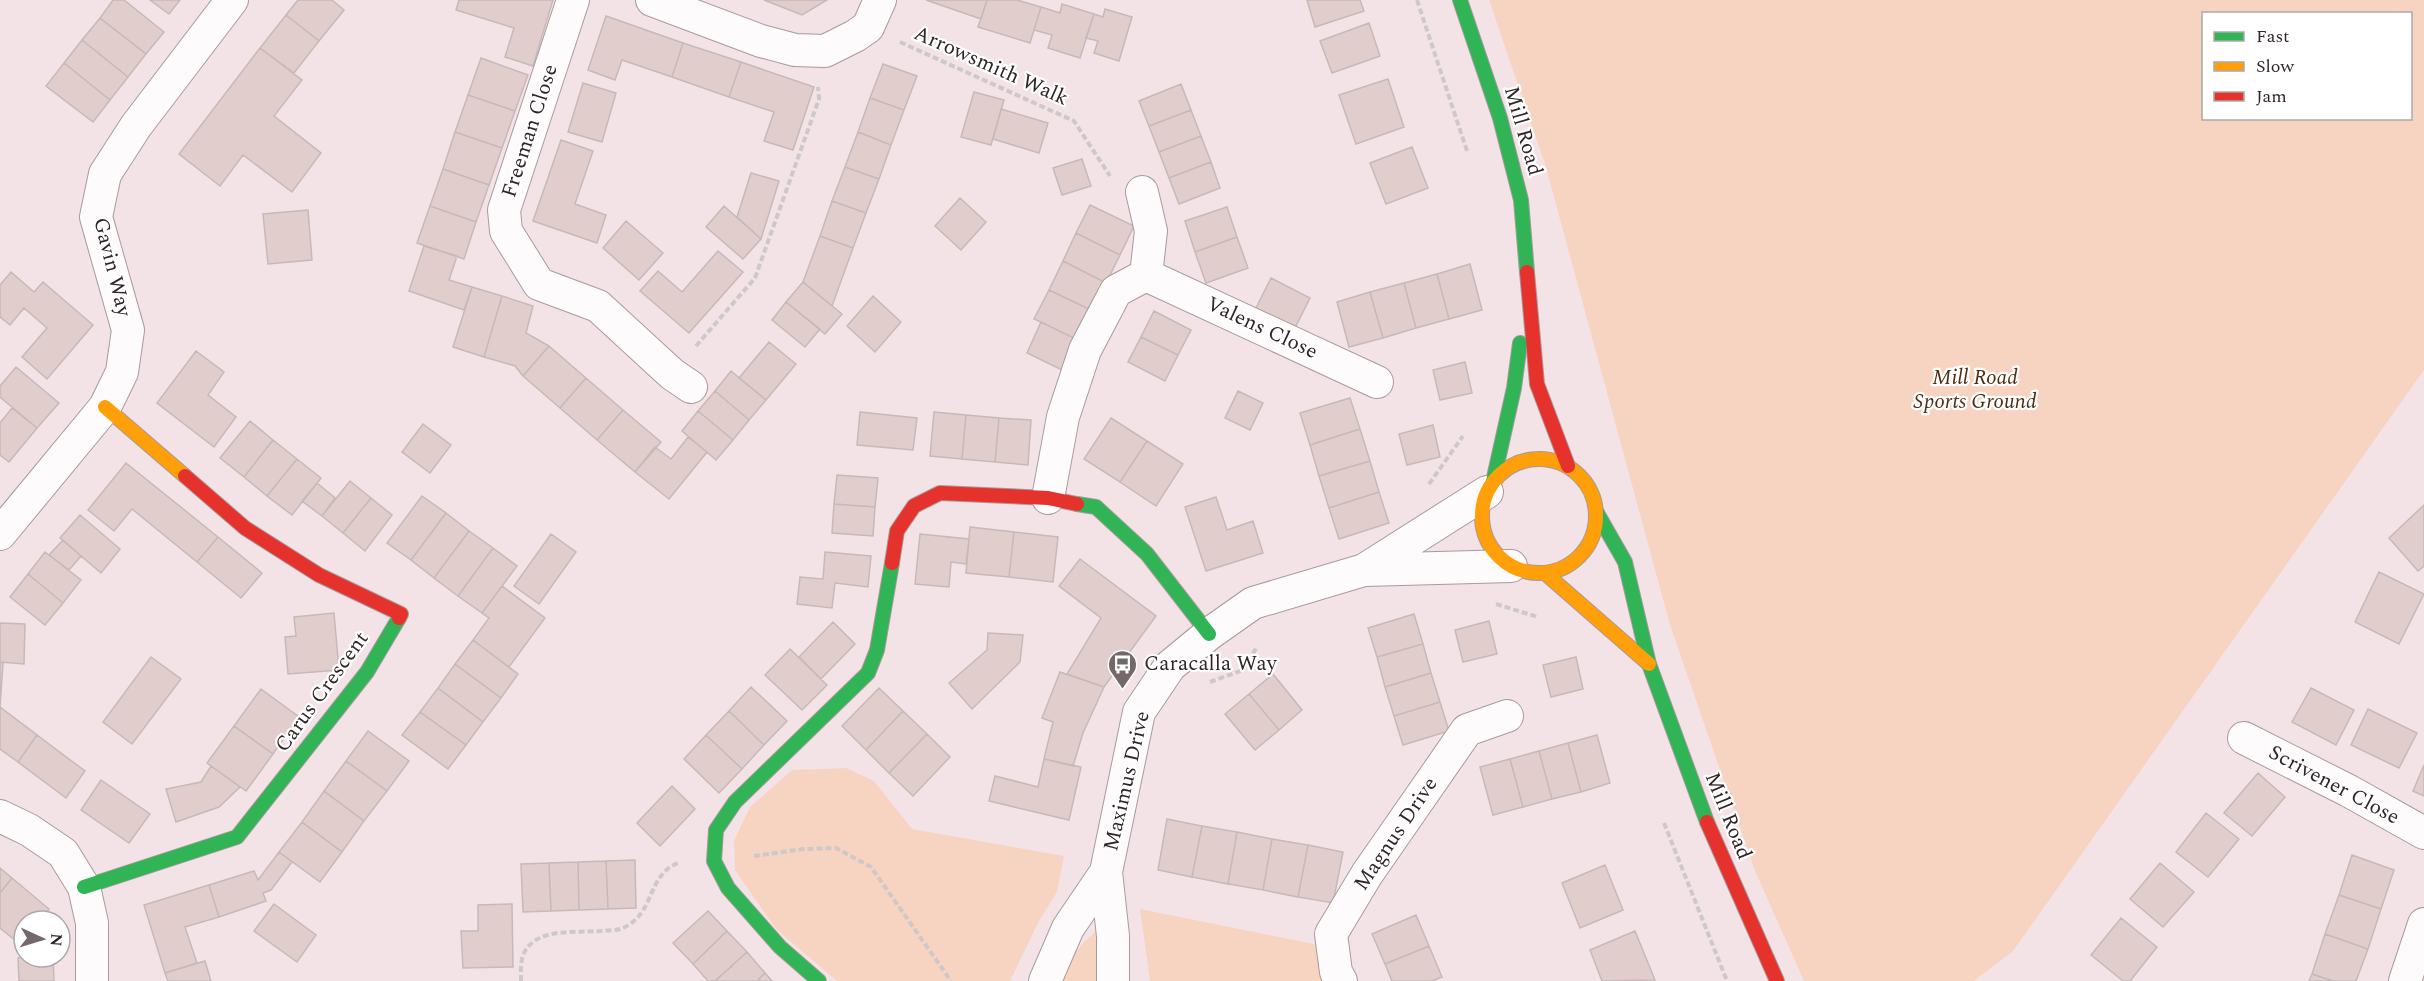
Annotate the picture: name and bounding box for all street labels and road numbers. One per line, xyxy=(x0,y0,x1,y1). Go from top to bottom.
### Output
street label: Arrowsmith Walk xyxy=(909,18,1074,115)
street label: Freeman Close xyxy=(493,60,567,202)
street label: Mill Road xyxy=(1495,83,1551,179)
street label: Gavin Way xyxy=(84,214,140,321)
street label: Valens Close xyxy=(1201,288,1323,368)
street label: Carus Crescent xyxy=(267,625,377,759)
street label: Maximus Drive xyxy=(1095,708,1159,854)
street label: Scrivener Close xyxy=(2263,737,2405,833)
street label: Mill Road xyxy=(1696,768,1760,864)
street label: Magnus Drive xyxy=(1346,771,1446,897)

